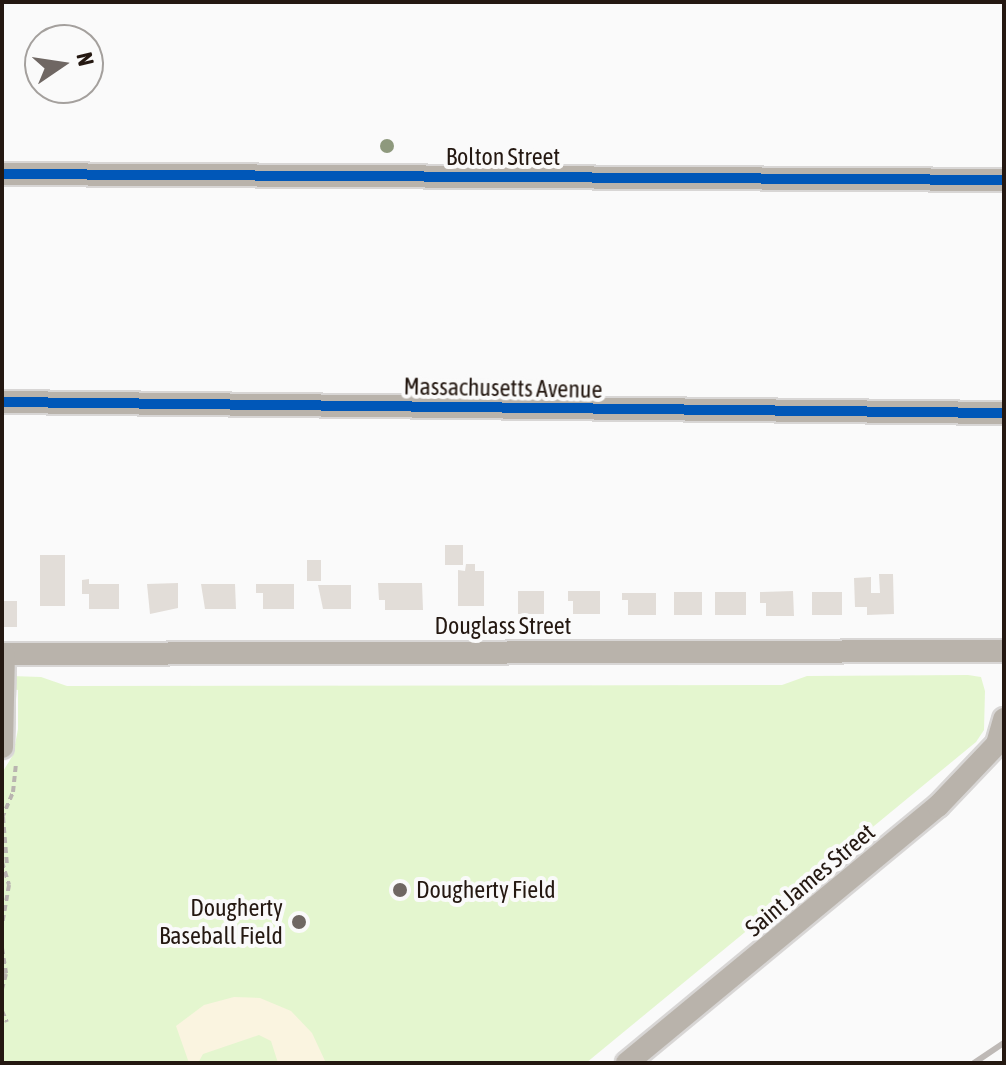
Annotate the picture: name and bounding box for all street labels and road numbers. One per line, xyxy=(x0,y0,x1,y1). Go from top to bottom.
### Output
street label: Bolton Street xyxy=(446,143,560,171)
street label: Massachusetts Avenue xyxy=(403,372,603,404)
street label: Douglass Street xyxy=(434,612,572,640)
street label: Saint James Street xyxy=(739,818,881,942)

